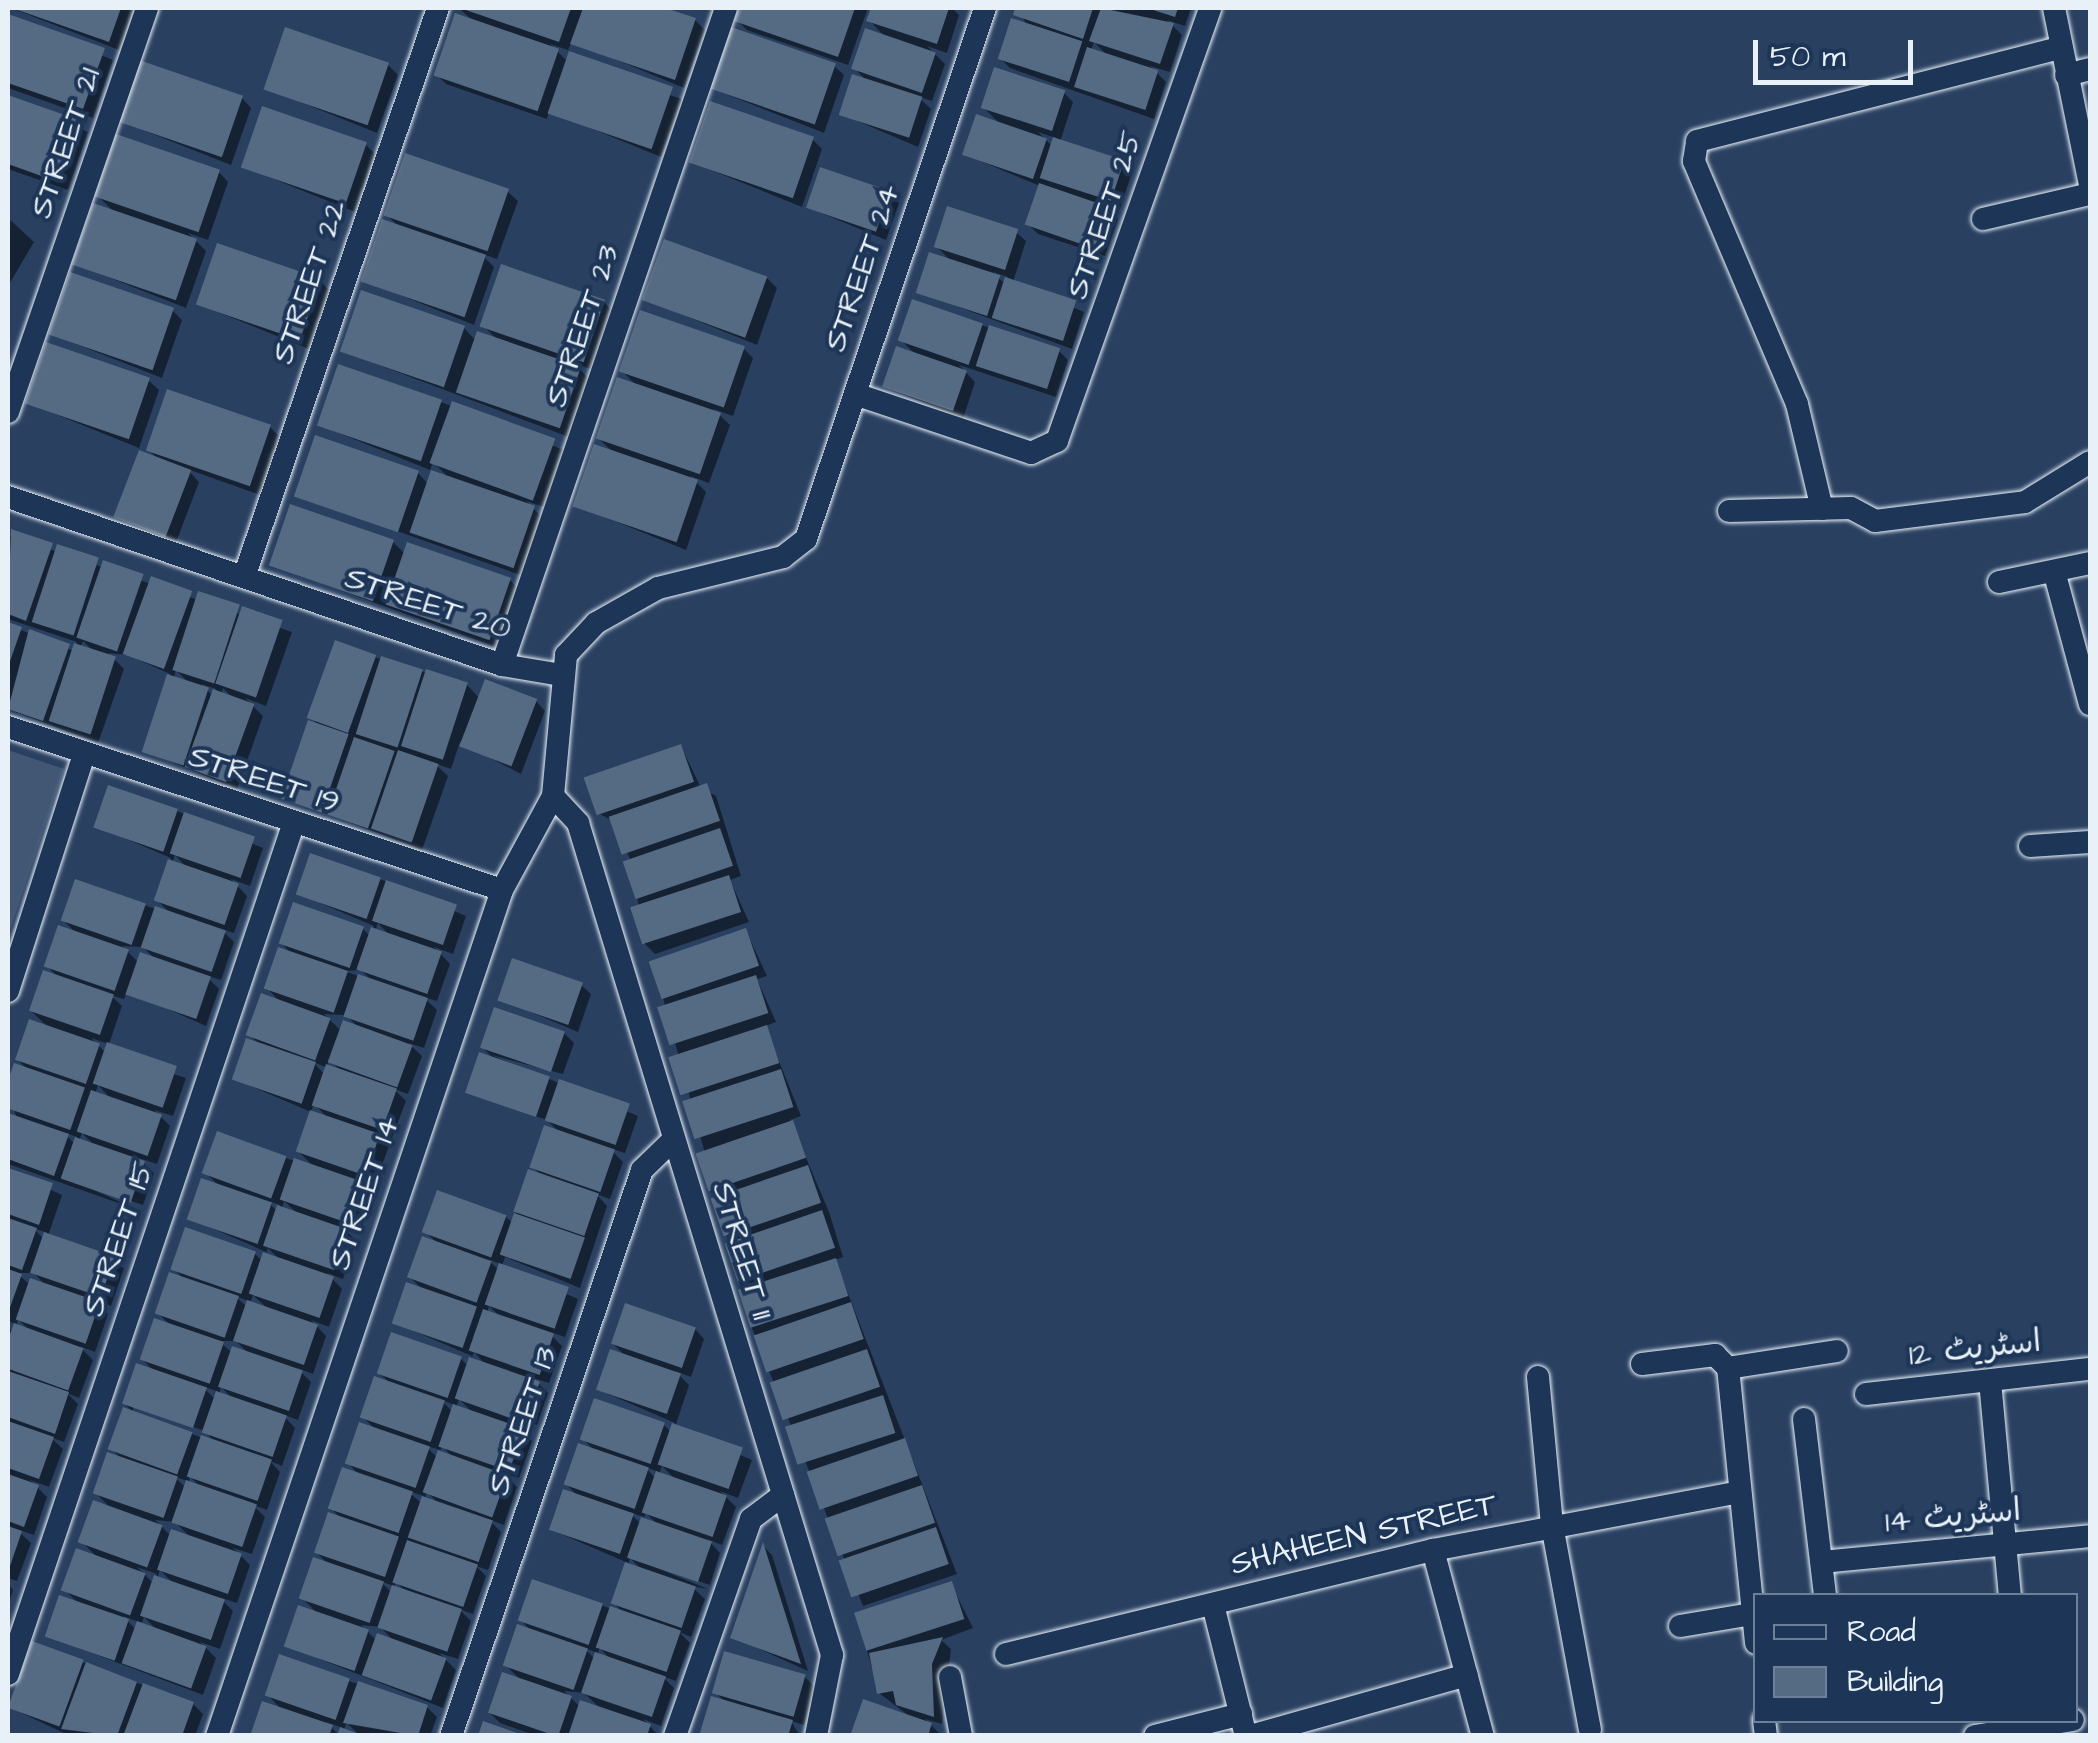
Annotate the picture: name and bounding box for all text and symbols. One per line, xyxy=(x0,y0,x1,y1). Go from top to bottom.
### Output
scale bar xyxy=(1758,20,1918,82)
text: 50 m xyxy=(1770,36,1846,78)
street label: STREET 21 xyxy=(22,63,110,223)
street label: STREET 25 xyxy=(1058,126,1152,304)
street label: STREET 24 xyxy=(817,179,909,357)
street label: STREET 22 xyxy=(264,195,356,369)
street label: STREET 23 xyxy=(537,240,629,412)
street label: STREET 20 xyxy=(340,559,516,649)
street label: STREET 19 xyxy=(184,738,344,822)
street label: STREET 14 xyxy=(321,1111,409,1275)
street label: STREET 15 xyxy=(75,1157,163,1321)
street label: STREET 11 xyxy=(703,1177,781,1325)
street label: اسٹریٹ 12 xyxy=(1907,1323,2043,1375)
street label: STREET 13 xyxy=(480,1342,566,1500)
street label: SHAHEEN STREET xyxy=(1227,1486,1501,1584)
street label: اسٹریٹ 14 xyxy=(1883,1492,2023,1542)
legend xyxy=(1753,1593,2078,1723)
text: Road xyxy=(1847,1611,1916,1653)
text: Building xyxy=(1847,1661,1943,1703)

